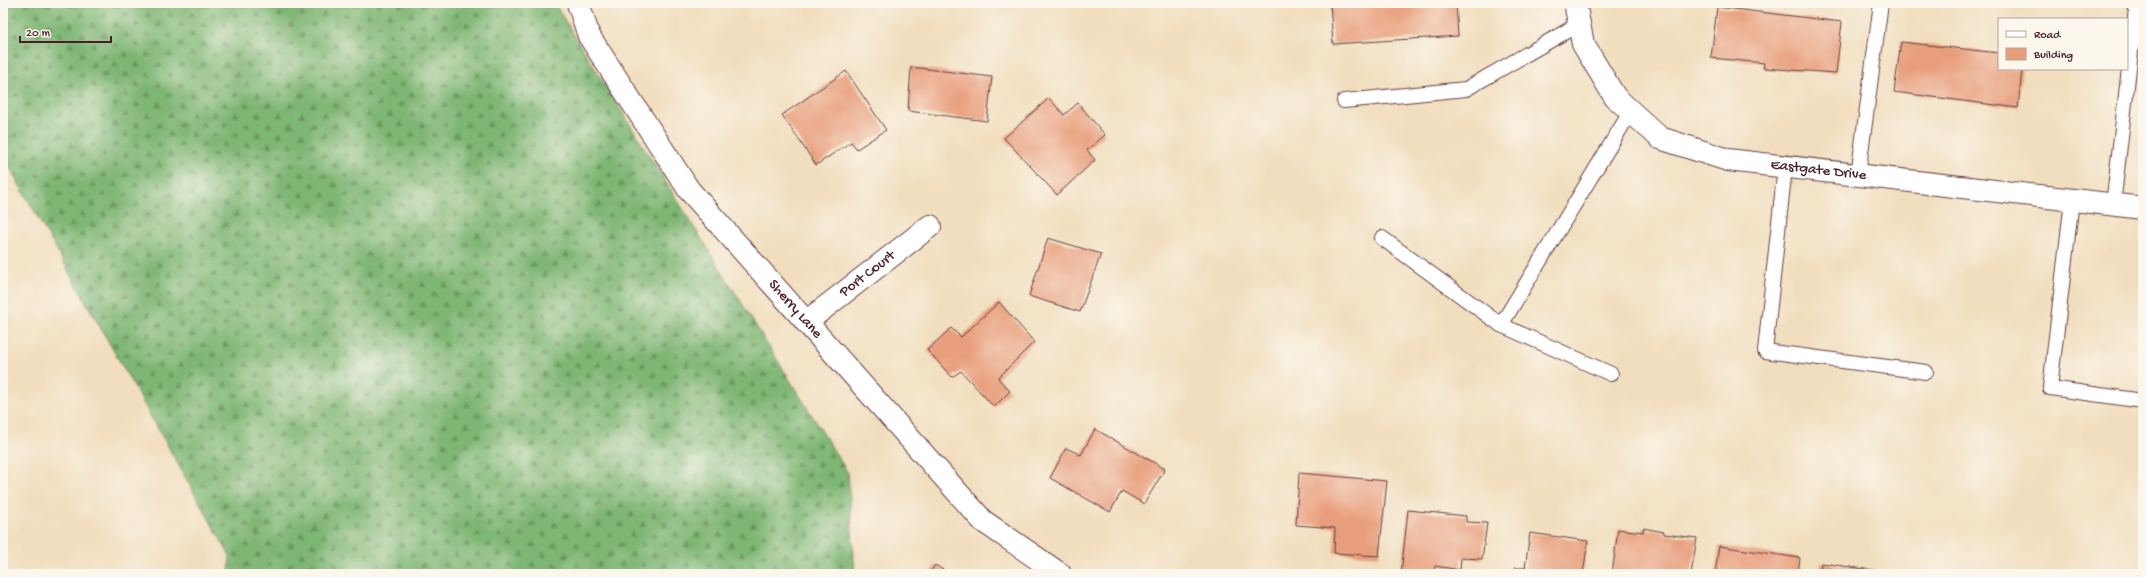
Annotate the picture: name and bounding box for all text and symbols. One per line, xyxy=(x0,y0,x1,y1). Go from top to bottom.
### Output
scale bar xyxy=(20,18,111,44)
legend xyxy=(1998,18,2128,70)
text: 20 m xyxy=(26,27,51,41)
text: Road xyxy=(2034,29,2061,43)
text: Building xyxy=(2033,49,2073,63)
street label: Eastgate Drive xyxy=(1769,156,1868,185)
street label: Port Court xyxy=(835,246,901,302)
street label: Sherry Lane xyxy=(764,276,826,343)

